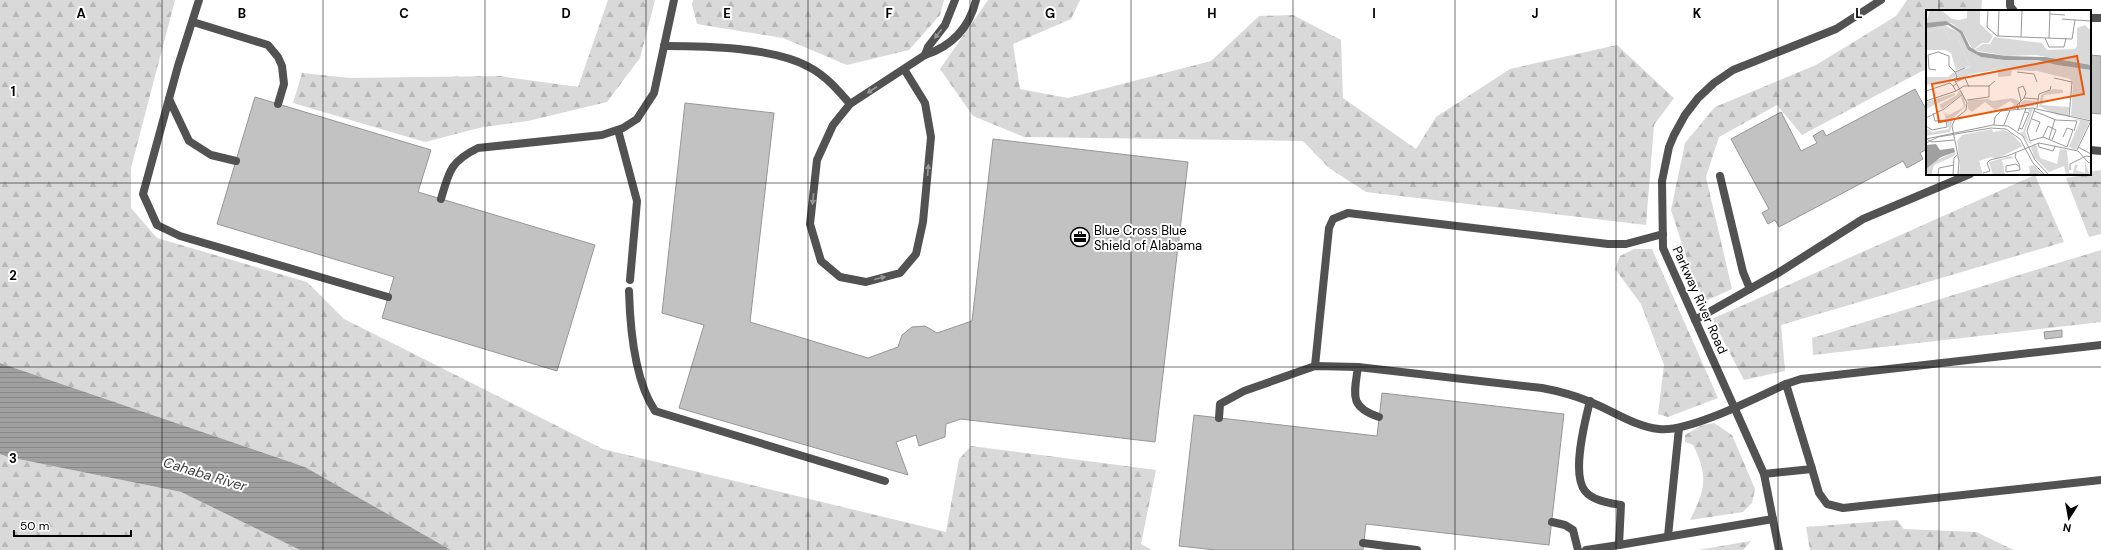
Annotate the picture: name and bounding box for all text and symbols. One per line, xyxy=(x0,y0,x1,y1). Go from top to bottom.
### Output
text: A xyxy=(76,5,86,22)
text: B xyxy=(238,5,246,22)
text: C xyxy=(399,5,409,22)
text: D xyxy=(561,5,571,22)
text: E xyxy=(723,5,731,22)
text: F xyxy=(885,5,893,22)
text: G xyxy=(1045,5,1055,22)
text: H xyxy=(1207,5,1217,22)
text: I xyxy=(1372,5,1376,22)
text: J xyxy=(1531,5,1539,22)
text: K xyxy=(1693,5,1702,22)
text: L xyxy=(1855,5,1863,22)
inset map xyxy=(1926,10,2091,175)
one-way arrow xyxy=(933,29,942,40)
text: 1 xyxy=(11,83,15,100)
one-way arrow xyxy=(866,86,877,94)
one-way arrow xyxy=(924,164,931,176)
one-way arrow xyxy=(810,193,816,205)
place label: Blue Cross Blue Shield of Alabama xyxy=(1094,222,1202,254)
office icon: Blue Cross Blue Shield of Alabama xyxy=(1069,226,1091,248)
street label: Parkway River Road xyxy=(1669,243,1731,357)
text: 2 xyxy=(9,267,17,284)
one-way arrow xyxy=(875,275,887,281)
text: 3 xyxy=(9,450,17,467)
water label: Cahaba River xyxy=(161,453,250,495)
north arrow xyxy=(2049,498,2089,538)
scale bar xyxy=(14,512,131,538)
text: 50 m xyxy=(20,518,49,534)
text: N xyxy=(2062,520,2072,535)

